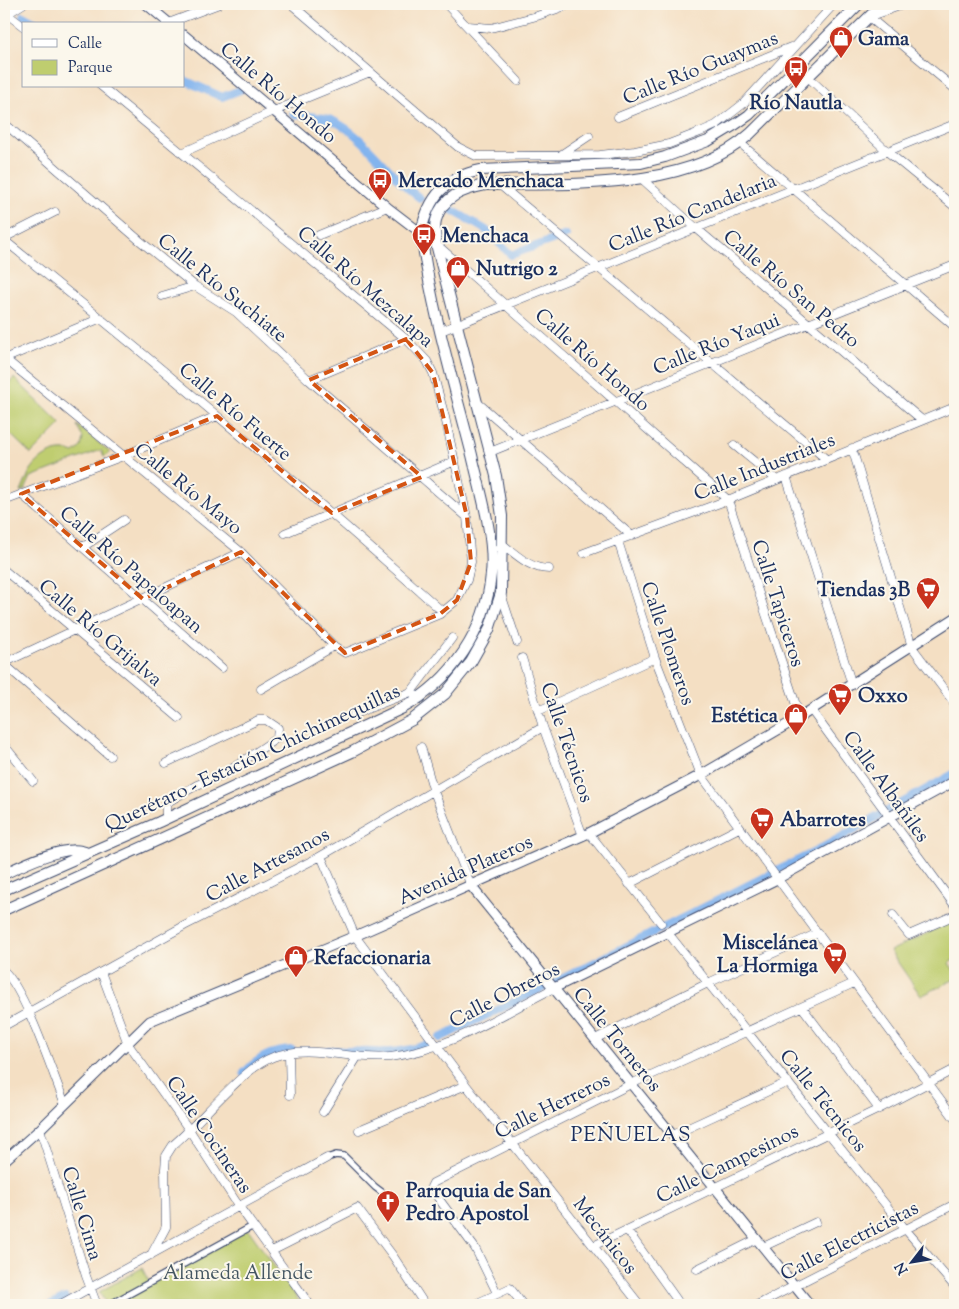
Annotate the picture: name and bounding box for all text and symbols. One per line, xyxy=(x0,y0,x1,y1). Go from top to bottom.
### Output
legend xyxy=(22,22,185,88)
street label: Calle Río Guaymas xyxy=(619,25,783,114)
shop icon: Gama xyxy=(828,25,854,59)
place label: Gama xyxy=(858,26,910,55)
text: Calle xyxy=(68,34,102,55)
street label: Calle Río Hondo xyxy=(212,36,342,152)
bus stop icon: Río Nautla xyxy=(783,55,809,89)
text: Parque xyxy=(68,58,112,79)
place label: Río Nautla xyxy=(749,90,843,119)
bus stop icon: Mercado Menchaca xyxy=(367,167,393,201)
street label: Calle Río Candelaria xyxy=(605,167,781,261)
place label: Mercado Menchaca xyxy=(398,168,565,197)
street label: Calle Río Mezcalapa xyxy=(290,220,439,356)
bus stop icon: Menchaca xyxy=(411,222,437,256)
place label: Menchaca xyxy=(442,223,530,252)
street label: Calle Río San Pedro xyxy=(715,224,865,356)
street label: Calle Río Suchiate xyxy=(150,227,293,350)
shop icon: Nutrigo 2 xyxy=(445,255,471,289)
place label: Nutrigo 2 xyxy=(476,256,558,285)
street label: Calle Río Hondo xyxy=(527,302,656,419)
street label: Calle Río Yaqui xyxy=(649,307,785,384)
street label: Calle Río Fuerte xyxy=(171,357,297,469)
street label: Calle Industriales xyxy=(690,427,840,510)
street label: Calle Río Mayo xyxy=(127,437,248,543)
street label: Calle Río Papaloapan xyxy=(52,500,209,642)
street label: Calle Tapiceros xyxy=(742,536,811,671)
street label: Calle Río Grijalva xyxy=(31,573,168,695)
supermarket icon: Tiendas 3B xyxy=(915,576,941,610)
place label: Tiendas 3B xyxy=(817,577,910,606)
street label: Calle Plomeros xyxy=(632,578,701,710)
street label: Querétaro - Estación Chichimequillas xyxy=(100,678,406,841)
street label: Calle Técnicos xyxy=(531,679,600,807)
supermarket icon: Oxxo xyxy=(827,682,853,716)
place label: Oxxo xyxy=(858,683,908,712)
shop icon: Estética xyxy=(783,702,809,736)
place label: Estética xyxy=(711,703,779,732)
street label: Calle Albañiles xyxy=(835,726,936,849)
supermarket icon: Abarrotes xyxy=(749,806,775,840)
place label: Abarrotes xyxy=(780,807,866,836)
street label: Calle Artesanos xyxy=(201,821,335,911)
street label: Avenida Plateros xyxy=(394,829,538,914)
place label: Miscelánea La Hormiga xyxy=(717,930,819,982)
supermarket icon: Miscelánea La Hormiga xyxy=(822,941,848,975)
shop icon: Refaccionaria xyxy=(283,944,309,978)
place label: Refaccionaria xyxy=(314,945,431,974)
street label: Calle Obreros xyxy=(445,956,566,1037)
street label: Calle Torneros xyxy=(565,982,668,1099)
street label: Calle Técnicos xyxy=(771,1044,873,1160)
street label: Calle Herreros xyxy=(490,1067,616,1148)
street label: Calle Cocineras xyxy=(158,1071,258,1200)
street label: Calle Campesinos xyxy=(652,1118,804,1212)
district label: PEÑUELAS xyxy=(570,1121,692,1151)
street label: Calle Cima xyxy=(53,1163,109,1264)
place label: Parroquia de San Pedro Apostol xyxy=(406,1178,551,1230)
church icon: Parroquia de San Pedro Apostol xyxy=(375,1189,401,1223)
street label: Mecánicos xyxy=(565,1192,644,1281)
street label: Calle Electricistas xyxy=(776,1195,924,1290)
north arrow xyxy=(886,1236,936,1286)
text: N xyxy=(891,1258,914,1278)
park label: Alameda Allende xyxy=(163,1260,313,1289)

